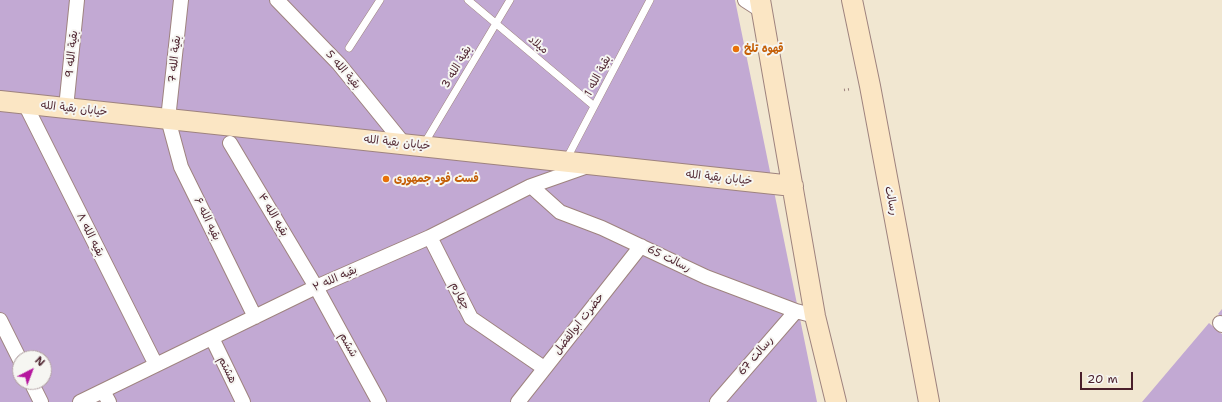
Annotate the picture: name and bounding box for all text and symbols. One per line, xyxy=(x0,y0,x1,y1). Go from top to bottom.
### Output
street label: بقیة الله 9 xyxy=(63,30,81,78)
street label: میلاد xyxy=(525,33,551,57)
street label: بقیة الله 7 xyxy=(166,35,184,83)
place label: قهوه تلخ xyxy=(744,42,784,56)
street label: بقیة الله 3 xyxy=(439,43,475,91)
marker: قهوه تلخ xyxy=(731,44,741,54)
street label: بقیة الله 5 xyxy=(323,48,363,92)
street label: بقیة الله 1 xyxy=(582,53,614,99)
street label: خیابان بقیة الله xyxy=(40,99,108,119)
street label: خیابان بقیة الله xyxy=(363,133,431,153)
street label: خیابان بقیة الله xyxy=(685,168,753,188)
place label: فست فود جمهوری xyxy=(394,172,479,186)
marker: فست فود جمهوری xyxy=(381,174,391,184)
street label: رسالت xyxy=(882,185,900,217)
street label: بقیه الله ۴ xyxy=(255,191,291,239)
street label: بقیه الله ۶ xyxy=(191,195,223,243)
street label: بقیه الله ۸ xyxy=(73,211,107,259)
street label: رسالت 65 xyxy=(645,243,693,275)
street label: بقیه الله ۲ xyxy=(311,263,359,295)
street label: چهارم xyxy=(448,280,472,312)
street label: حضرت ابوالفضل xyxy=(551,291,607,357)
street label: ششم xyxy=(336,330,360,360)
street label: رسالت 67 xyxy=(735,334,777,378)
north arrow xyxy=(12,350,52,390)
text: N xyxy=(31,353,48,370)
street label: هشتم xyxy=(215,355,239,385)
scale bar xyxy=(1082,364,1135,390)
text: 20 m xyxy=(1087,371,1118,387)

